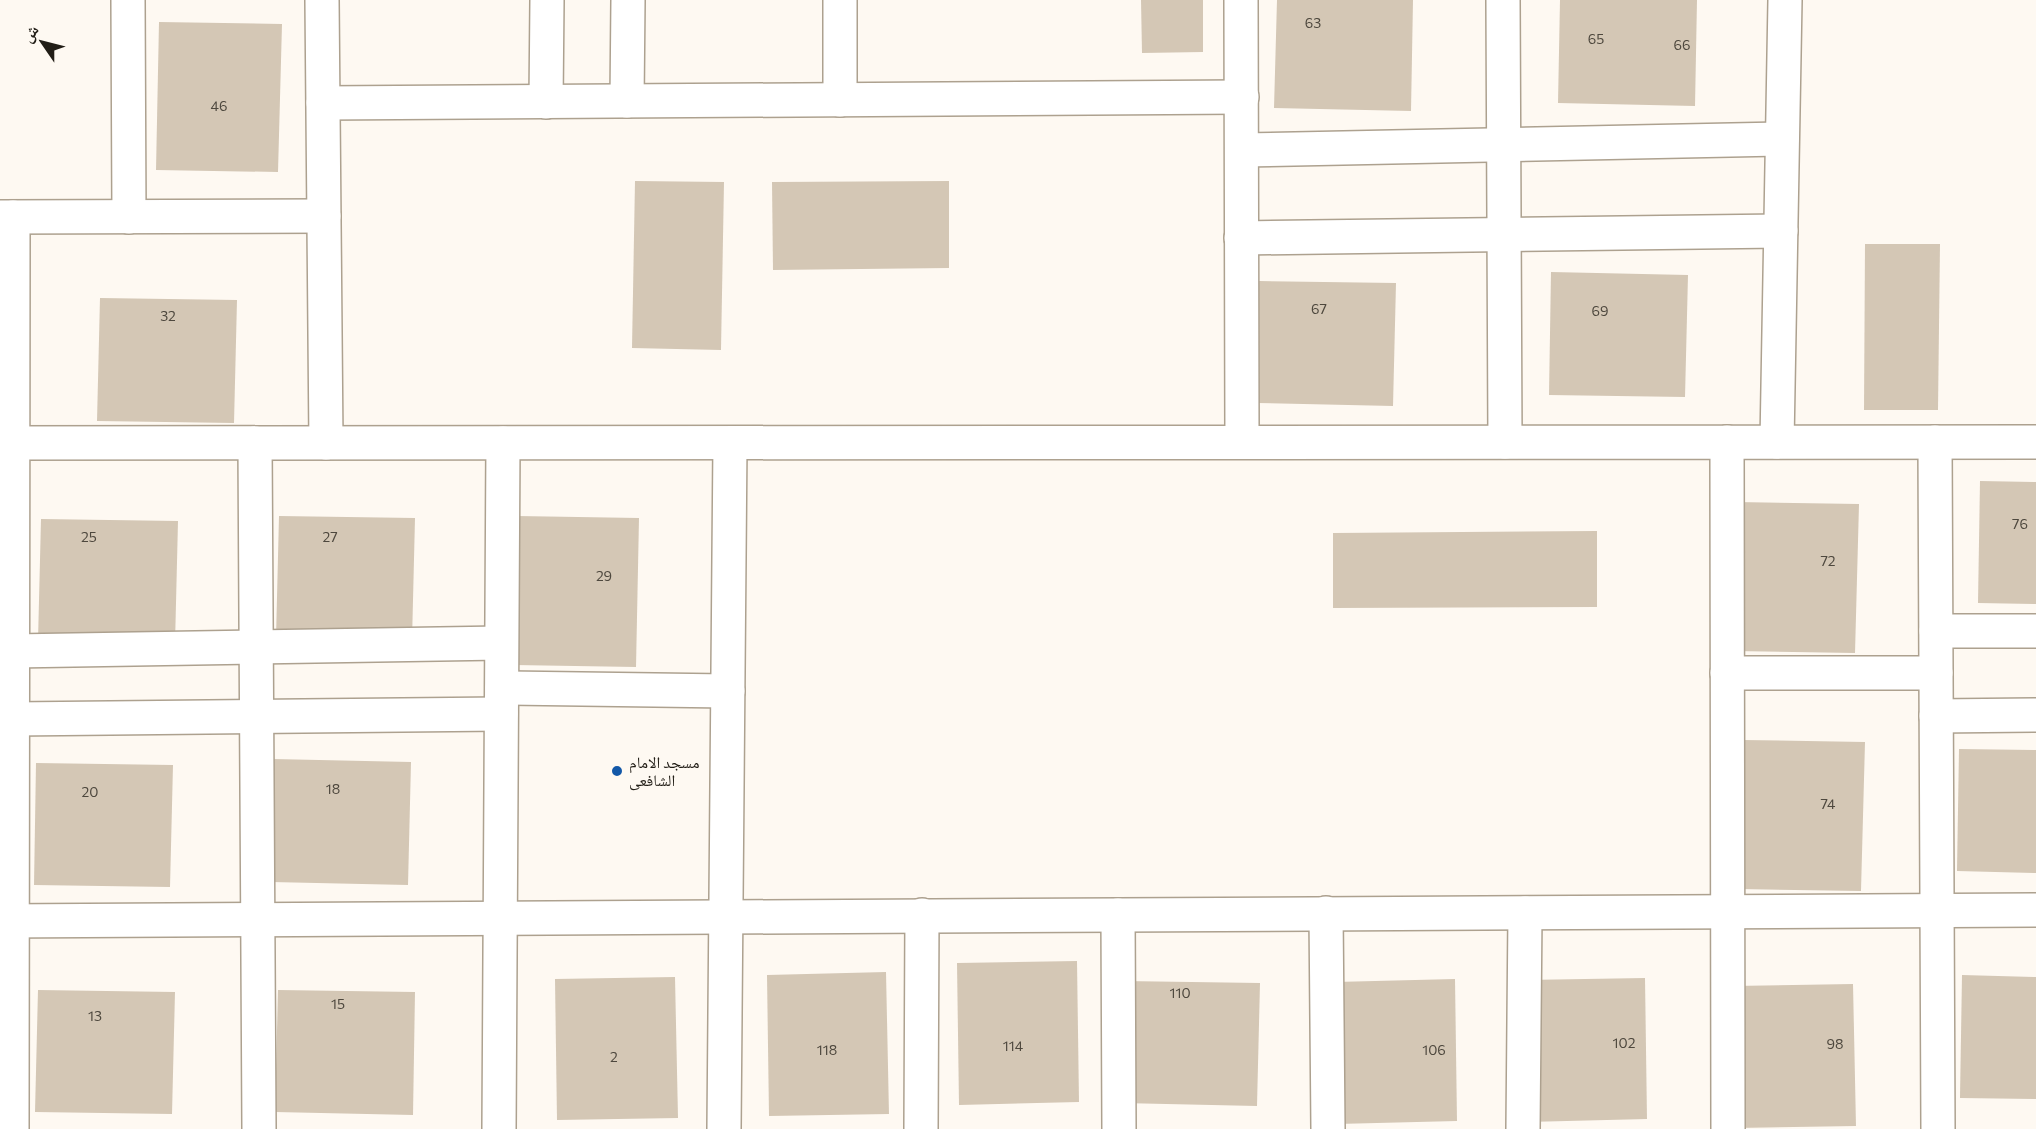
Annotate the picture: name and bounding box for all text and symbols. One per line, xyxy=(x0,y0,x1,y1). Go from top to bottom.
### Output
north arrow xyxy=(12,12,72,72)
house number: 63 xyxy=(1305,14,1321,31)
text: ش xyxy=(17,21,43,46)
house number: 65 xyxy=(1588,30,1604,47)
house number: 66 xyxy=(1674,36,1691,53)
house number: 46 xyxy=(211,97,227,114)
house number: 67 xyxy=(1311,300,1327,317)
house number: 69 xyxy=(1592,302,1608,319)
house number: 32 xyxy=(160,307,176,324)
house number: 76 xyxy=(2012,515,2028,532)
house number: 25 xyxy=(81,528,97,545)
house number: 27 xyxy=(322,528,338,545)
house number: 72 xyxy=(1820,552,1836,569)
house number: 29 xyxy=(596,567,612,584)
place label: مسجد الامام الشافعى xyxy=(629,752,699,791)
marker: مسجد الامام الشافعى xyxy=(610,764,624,778)
house number: 18 xyxy=(326,780,340,797)
house number: 20 xyxy=(82,783,98,800)
house number: 74 xyxy=(1821,795,1836,812)
house number: 110 xyxy=(1169,984,1191,1001)
house number: 15 xyxy=(331,995,345,1012)
house number: 13 xyxy=(88,1007,102,1024)
house number: 102 xyxy=(1613,1034,1636,1051)
house number: 98 xyxy=(1827,1035,1844,1052)
house number: 114 xyxy=(1003,1037,1024,1054)
house number: 118 xyxy=(817,1041,837,1058)
house number: 106 xyxy=(1422,1041,1446,1058)
house number: 2 xyxy=(610,1048,618,1065)

